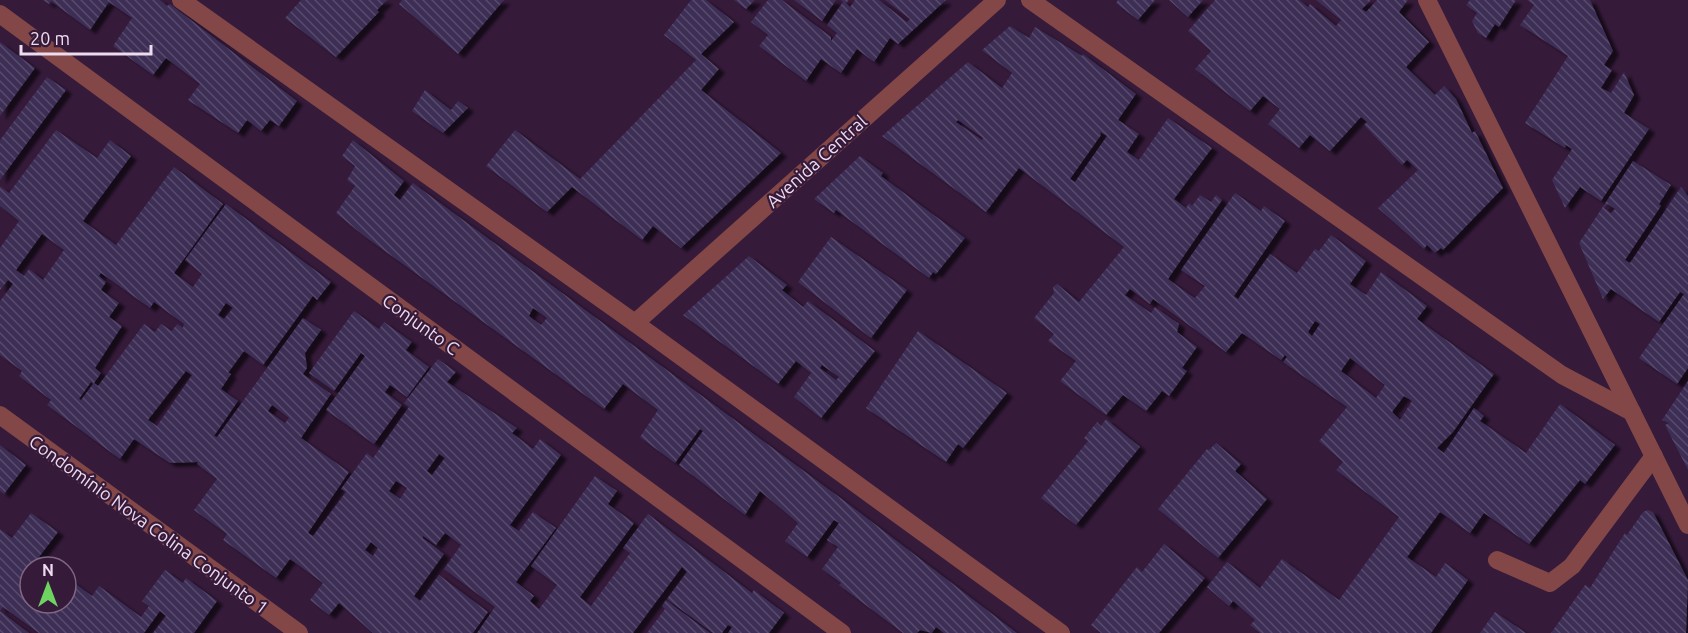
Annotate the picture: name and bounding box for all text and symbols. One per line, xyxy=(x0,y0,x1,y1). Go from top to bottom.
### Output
scale bar xyxy=(21,18,152,56)
text: 20 m xyxy=(30,28,70,48)
street label: Avenida Central xyxy=(762,111,870,211)
street label: Conjunto C xyxy=(379,290,463,358)
street label: Condomínio Nova Colina Conjunto 1 xyxy=(25,430,273,618)
north arrow xyxy=(18,555,78,615)

